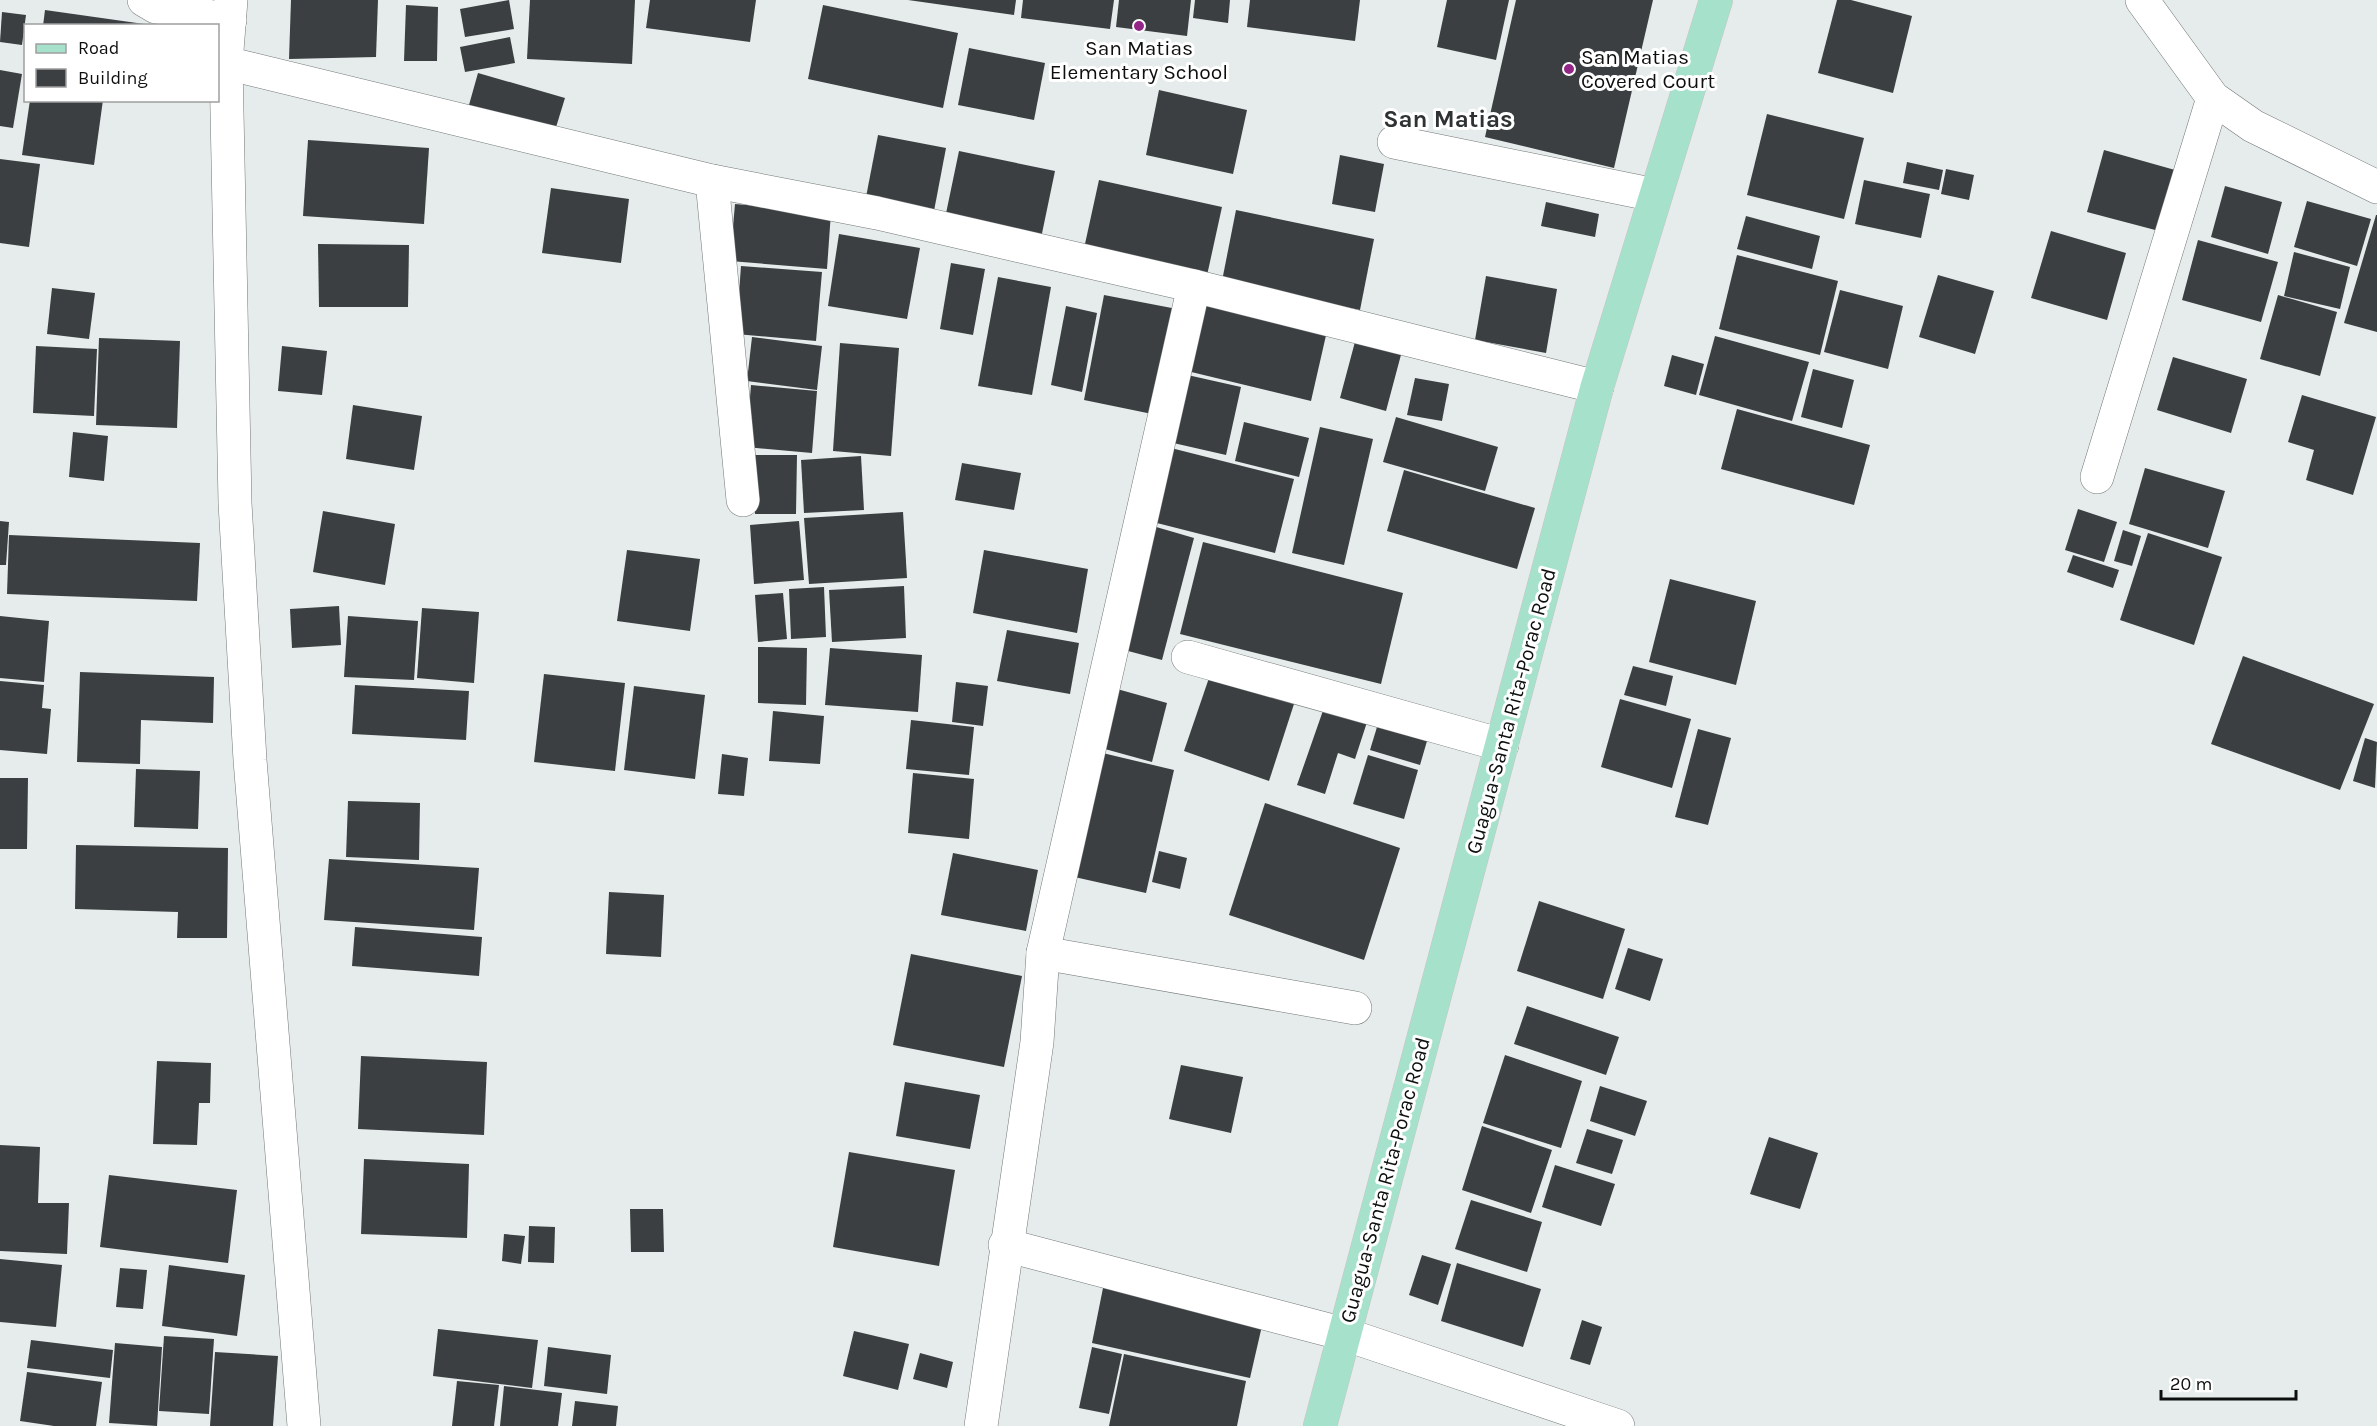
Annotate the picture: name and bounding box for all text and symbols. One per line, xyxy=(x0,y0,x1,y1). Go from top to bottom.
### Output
marker: San Matias Elementary School xyxy=(1132,19,1146,33)
legend xyxy=(24,24,219,102)
place label: San Matias Elementary School xyxy=(1050,36,1228,84)
text: Road xyxy=(78,37,119,59)
place label: San Matias Covered Court xyxy=(1581,45,1715,93)
marker: San Matias Covered Court xyxy=(1562,62,1576,76)
text: Building xyxy=(78,67,148,89)
district label: San Matias xyxy=(1383,105,1513,133)
street label: Guagua-Santa Rita-Porac Road xyxy=(1461,565,1561,857)
street label: Guagua-Santa Rita-Porac Road xyxy=(1335,1034,1435,1326)
scale bar xyxy=(2161,1363,2296,1401)
text: 20 m xyxy=(2170,1373,2212,1395)

